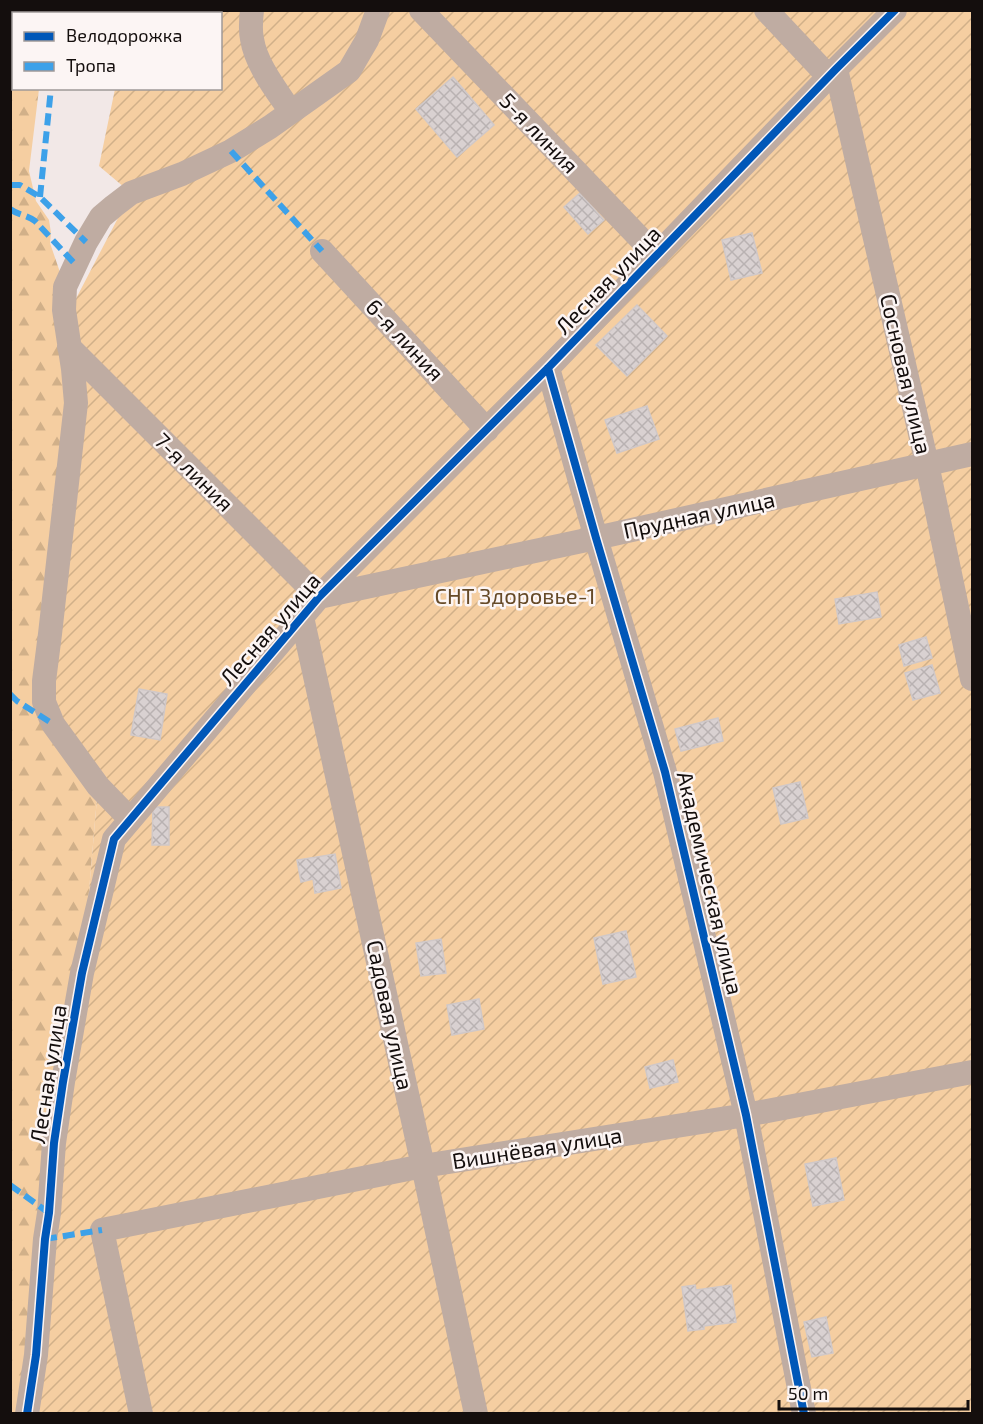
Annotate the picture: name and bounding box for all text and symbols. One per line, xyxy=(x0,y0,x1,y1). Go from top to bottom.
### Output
legend xyxy=(12,12,222,90)
text: Велодорожка xyxy=(66,24,182,46)
text: Тропа xyxy=(66,54,116,76)
street label: 5-я линия xyxy=(495,87,584,178)
street label: Лесная улица xyxy=(549,220,666,339)
street label: Сосновая улица xyxy=(875,291,938,457)
street label: 6-я линия xyxy=(361,293,450,386)
street label: 7-я линия xyxy=(150,427,239,516)
street label: Прудная улица xyxy=(621,485,777,544)
street label: Лесная улица xyxy=(213,567,326,690)
park label: СНТ Здоровье-1 xyxy=(434,582,596,608)
street label: Академическая улица xyxy=(672,769,749,997)
street label: Садовая улица xyxy=(361,937,420,1092)
street label: Лесная улица xyxy=(23,1003,72,1145)
street label: Вишнёвая улица xyxy=(450,1121,624,1174)
scale bar xyxy=(779,1373,968,1411)
text: 50 m xyxy=(788,1382,828,1404)

